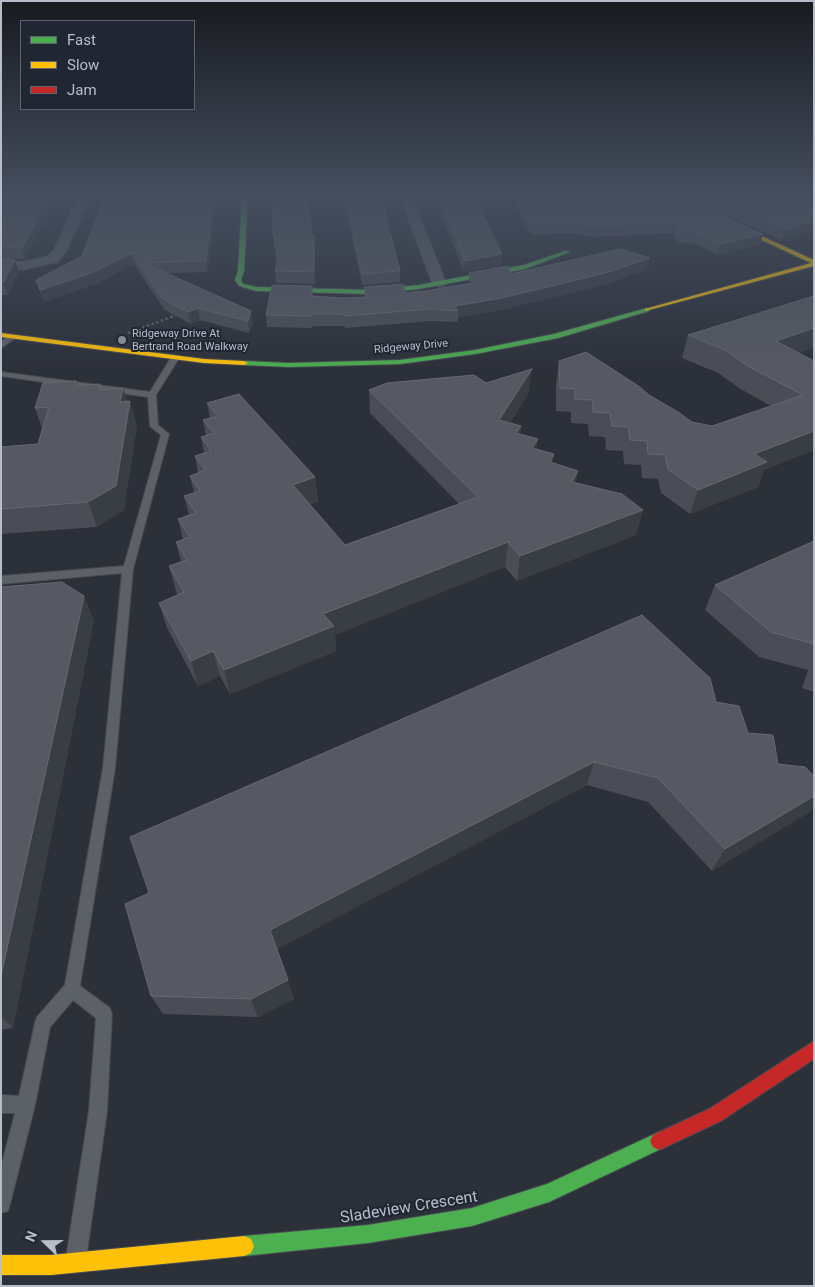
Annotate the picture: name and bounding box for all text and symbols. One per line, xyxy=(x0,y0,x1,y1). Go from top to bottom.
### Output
legend xyxy=(20,20,195,110)
text: Fast xyxy=(67,31,96,49)
text: Slow xyxy=(67,56,99,74)
text: Jam xyxy=(67,81,97,99)
place label: Ridgeway Drive At Bertrand Road Walkway xyxy=(132,327,248,353)
marker: Ridgeway Drive At Bertrand Road Walkway xyxy=(116,334,128,346)
street label: Ridgeway Drive xyxy=(373,337,449,357)
street label: Sladeview Crescent xyxy=(339,1188,479,1228)
north arrow xyxy=(20,1217,70,1267)
text: N xyxy=(22,1229,40,1244)

